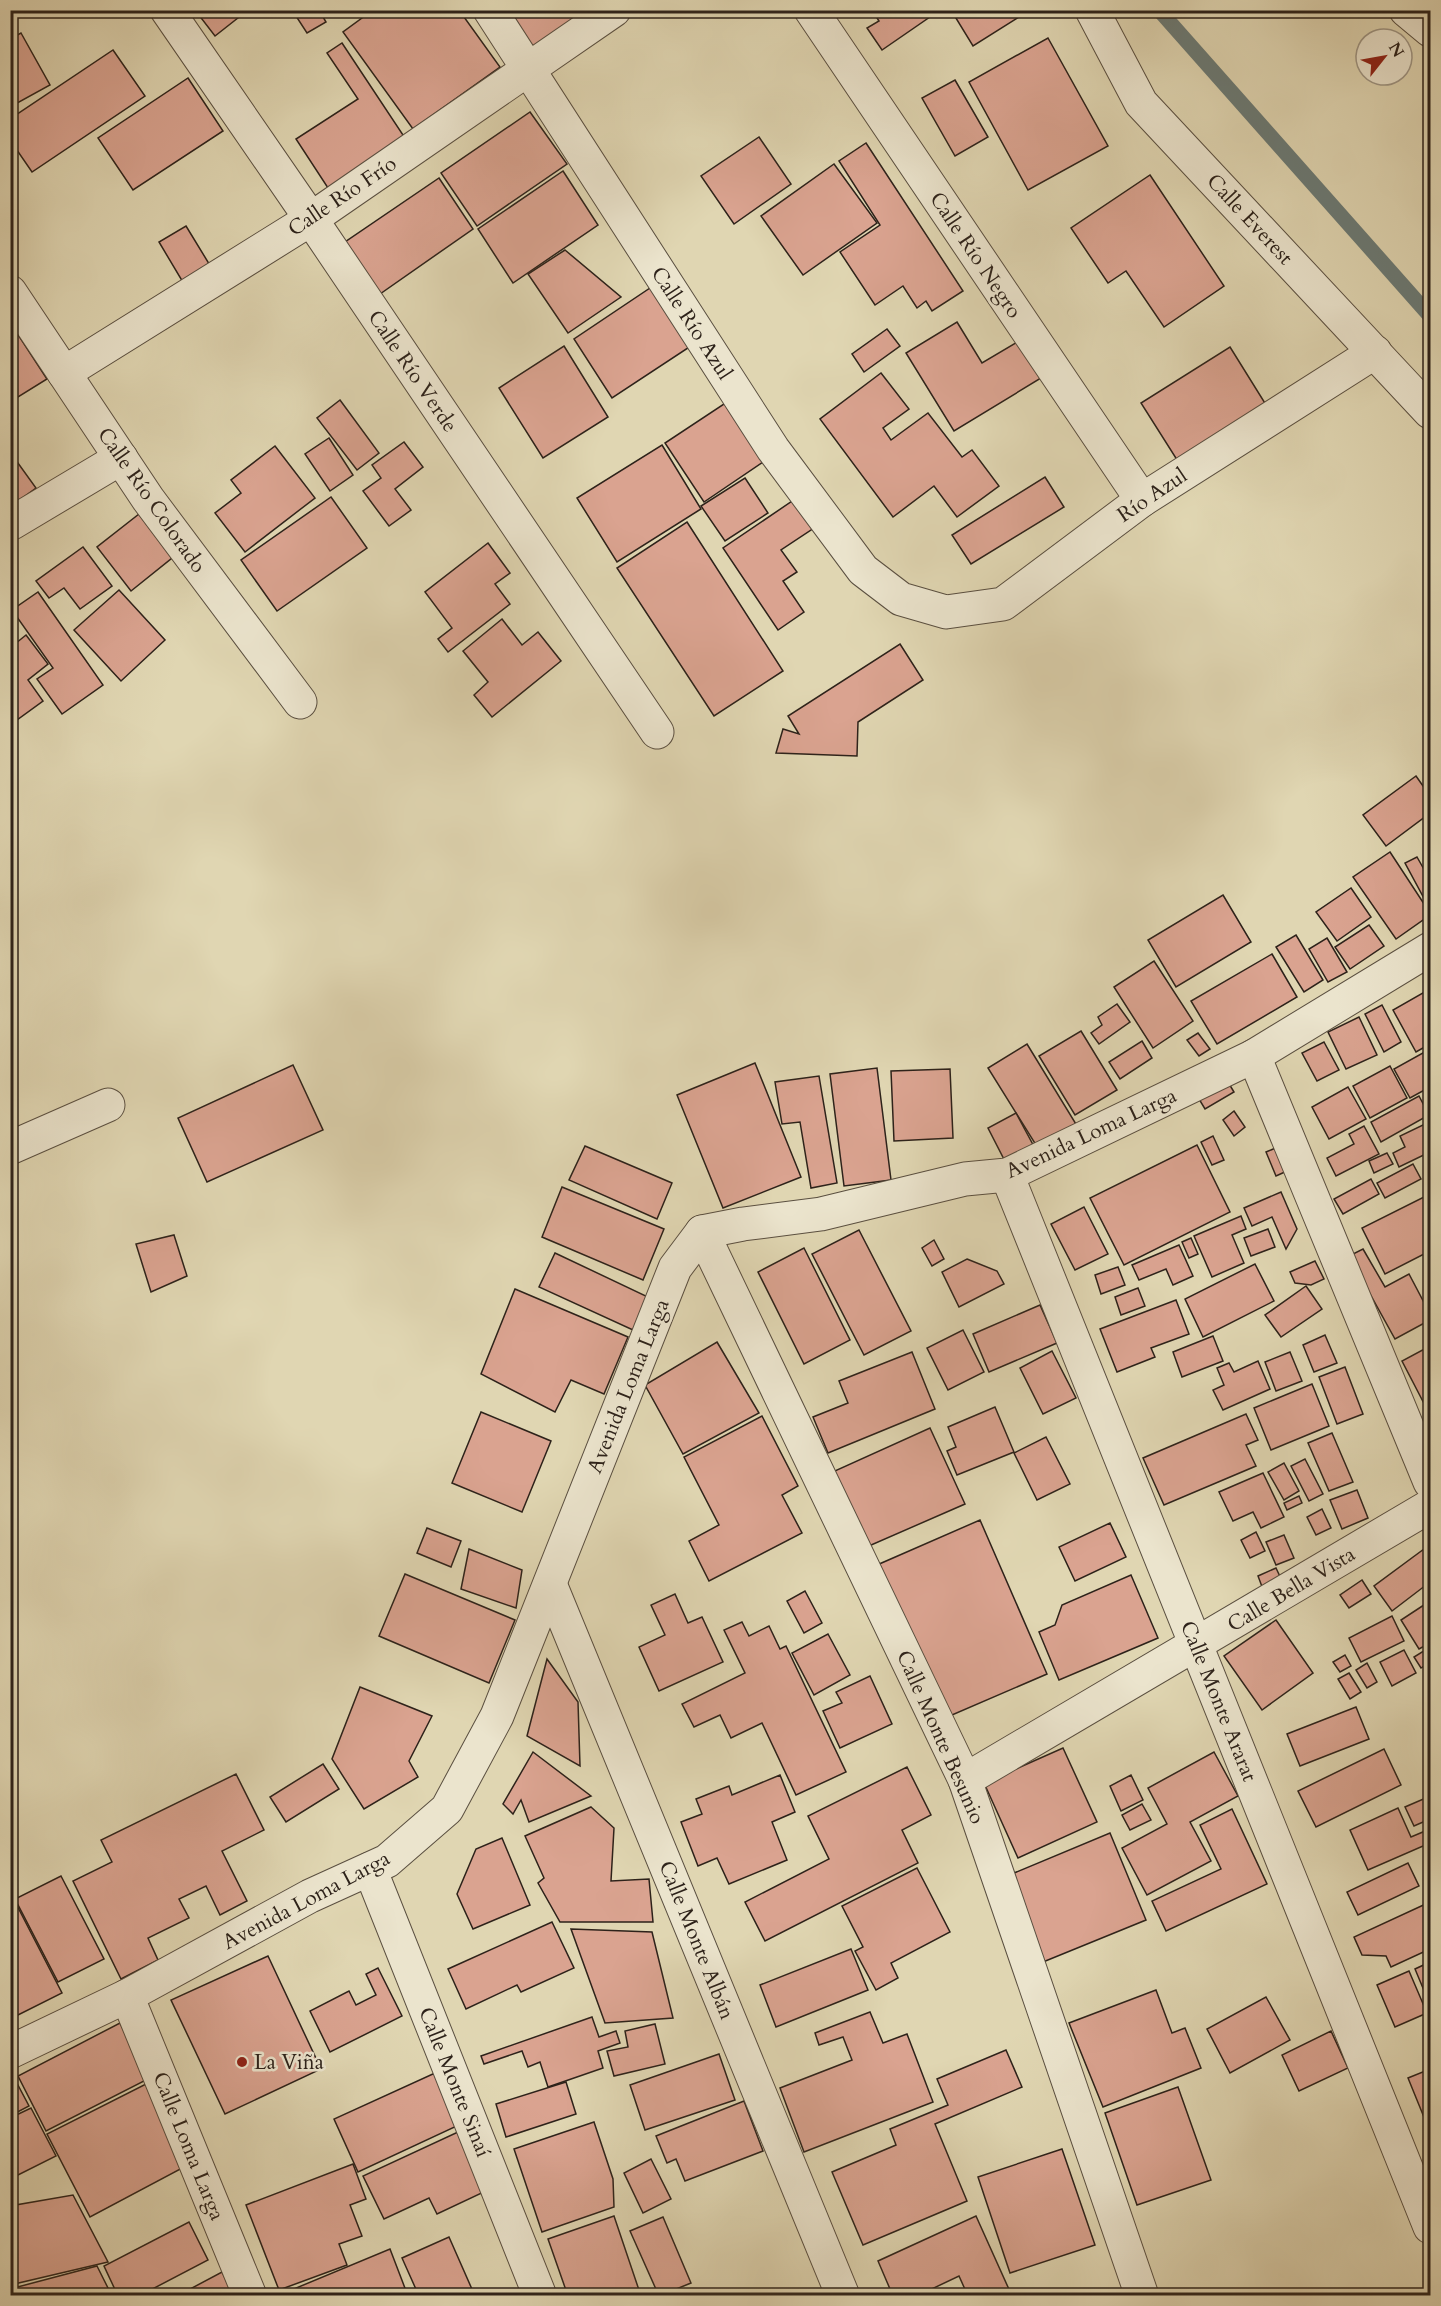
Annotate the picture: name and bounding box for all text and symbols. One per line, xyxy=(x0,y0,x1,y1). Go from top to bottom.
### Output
north arrow xyxy=(1354,27,1414,87)
text: N xyxy=(1383,38,1409,62)
street label: Calle Río Frío xyxy=(282,149,402,243)
street label: Calle Everest xyxy=(1200,167,1300,272)
street label: Calle Río Negro xyxy=(923,186,1029,324)
street label: Calle Río Azul xyxy=(644,261,739,386)
street label: Calle Río Verde xyxy=(361,304,464,438)
street label: Calle Río Colorado xyxy=(90,422,213,579)
street label: Río Azul xyxy=(1112,461,1193,529)
street label: Avenida Loma Larga xyxy=(1001,1081,1181,1186)
street label: Avenida Loma Larga xyxy=(580,1295,677,1478)
street label: Calle Bella Vista xyxy=(1222,1540,1361,1639)
street label: Calle Monte Ararat xyxy=(1173,1617,1264,1786)
street label: Calle Monte Besunio xyxy=(889,1646,992,1829)
street label: Avenida Loma Larga xyxy=(217,1844,395,1957)
street label: Calle Monte Albán xyxy=(652,1857,742,2024)
street label: Calle Monte Sinaí xyxy=(411,2003,498,2162)
place label: La Viña xyxy=(254,2048,324,2077)
marker: La Viña xyxy=(235,2055,249,2069)
street label: Calle Loma Larga xyxy=(146,2068,232,2225)

